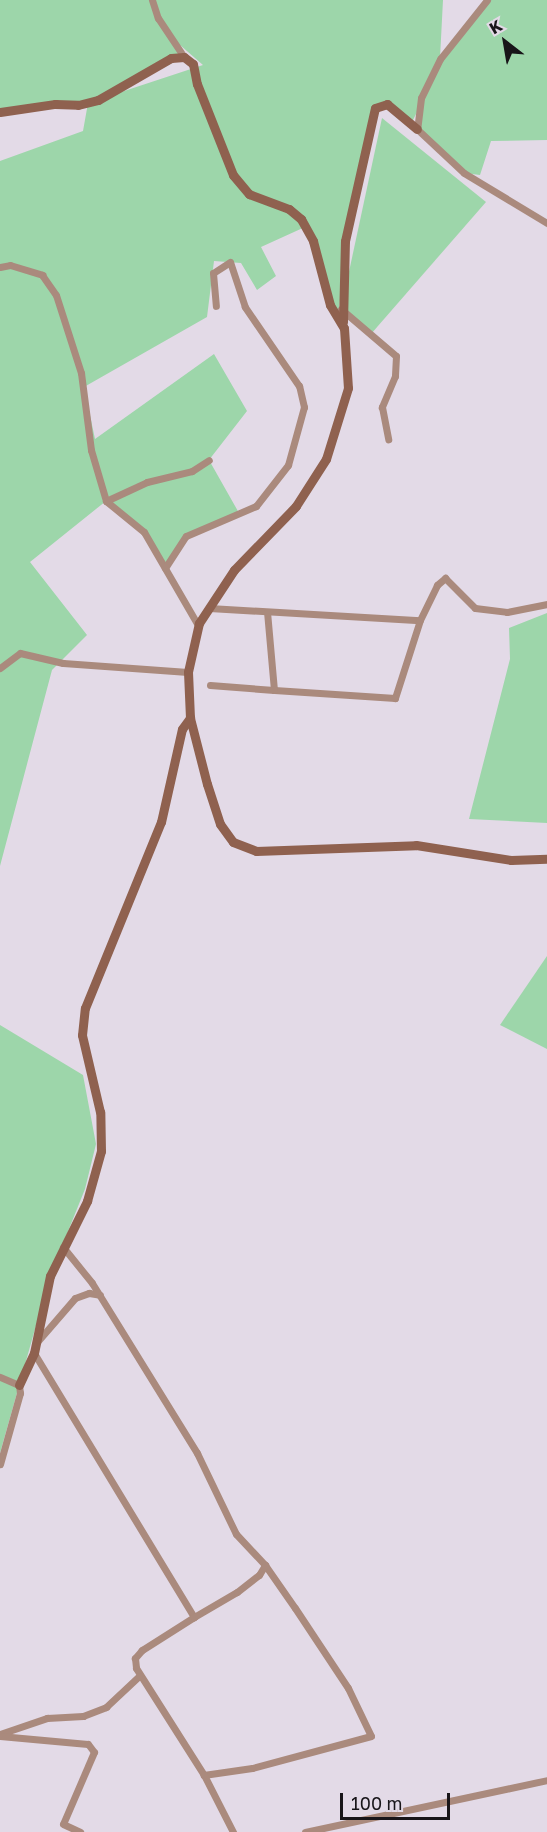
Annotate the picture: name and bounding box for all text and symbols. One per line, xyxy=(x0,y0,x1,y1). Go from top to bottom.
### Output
north arrow xyxy=(475,12,535,72)
text: K xyxy=(486,15,506,38)
scale bar xyxy=(343,1781,452,1819)
text: 100 m xyxy=(351,1792,402,1814)

